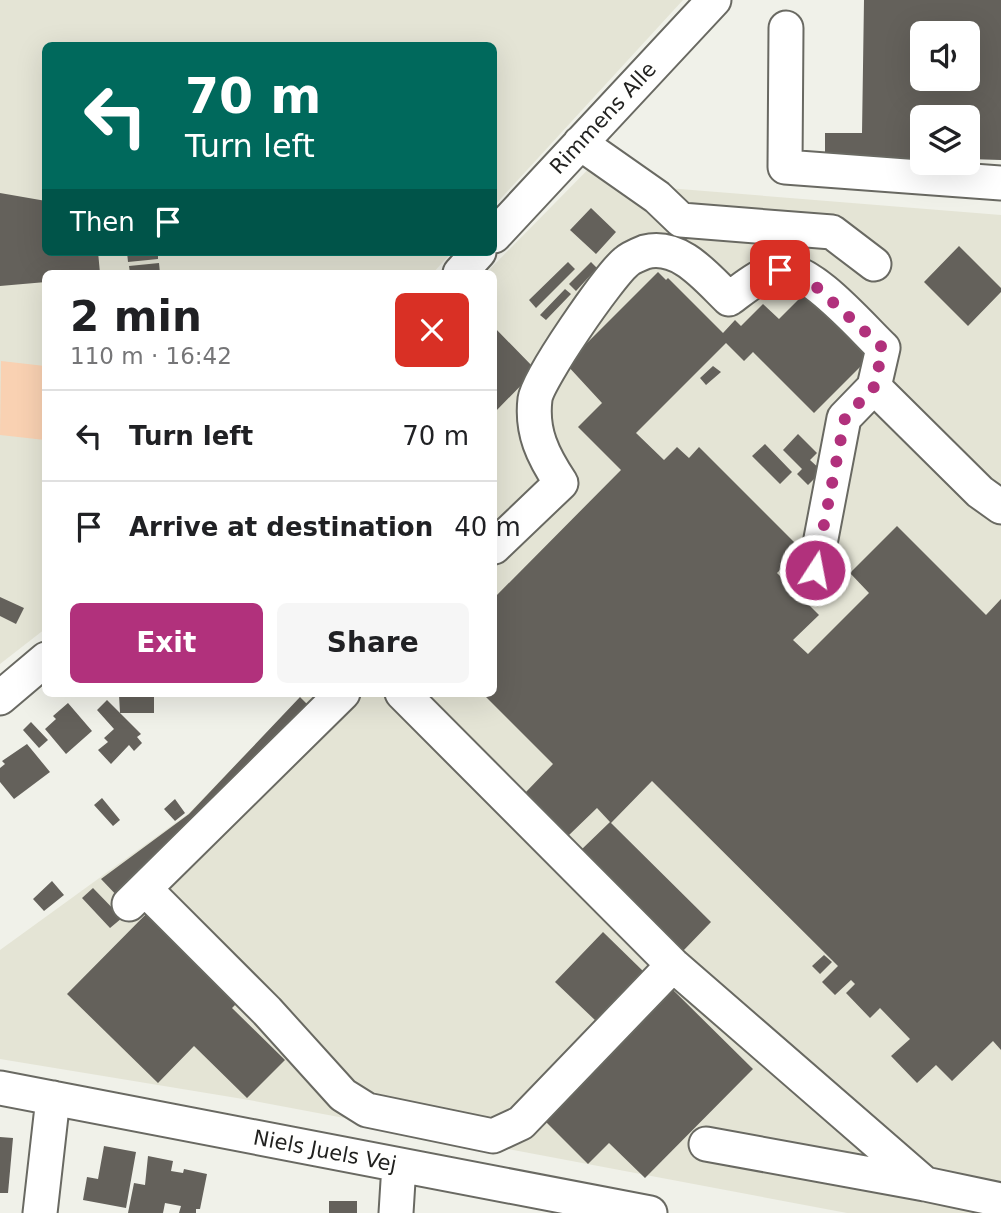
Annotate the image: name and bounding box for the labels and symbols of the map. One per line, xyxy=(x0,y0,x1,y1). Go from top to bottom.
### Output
street label: Rimmens Alle xyxy=(545,57,661,179)
pin xyxy=(750,240,810,300)
position arrow xyxy=(778,533,852,607)
street label: Niels Juels Vej xyxy=(251,1125,399,1177)

